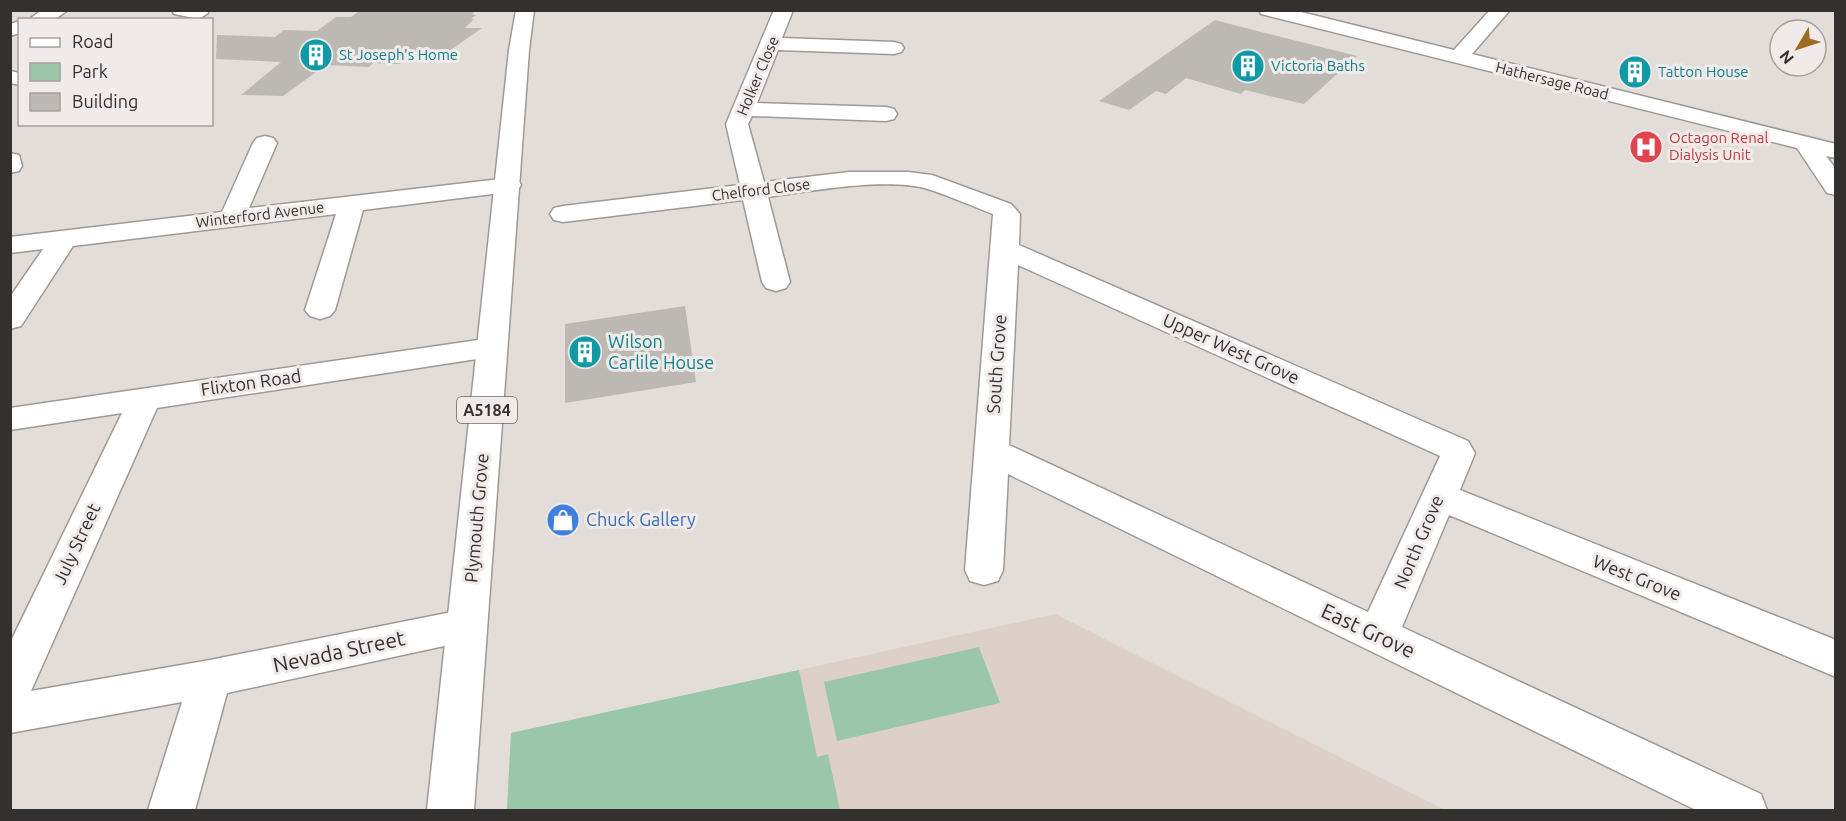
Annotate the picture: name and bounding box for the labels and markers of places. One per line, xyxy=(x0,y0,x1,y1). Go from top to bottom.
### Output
building icon: St Joseph's Home xyxy=(298,37,334,73)
place label: St Joseph's Home xyxy=(339,46,458,63)
building icon: Victoria Baths xyxy=(1230,48,1266,84)
building icon: Tatton House xyxy=(1617,54,1653,90)
place label: Victoria Baths xyxy=(1271,57,1365,74)
place label: Tatton House xyxy=(1658,63,1749,80)
hospital icon: Octagon Renal Dialysis Unit xyxy=(1628,129,1664,165)
place label: Octagon Renal Dialysis Unit xyxy=(1669,129,1768,163)
place label: Wilson Carlile House xyxy=(608,331,714,372)
building icon: Wilson Carlile House xyxy=(567,334,603,370)
shop icon: Chuck Gallery xyxy=(545,502,581,538)
place label: Chuck Gallery xyxy=(586,509,696,529)

